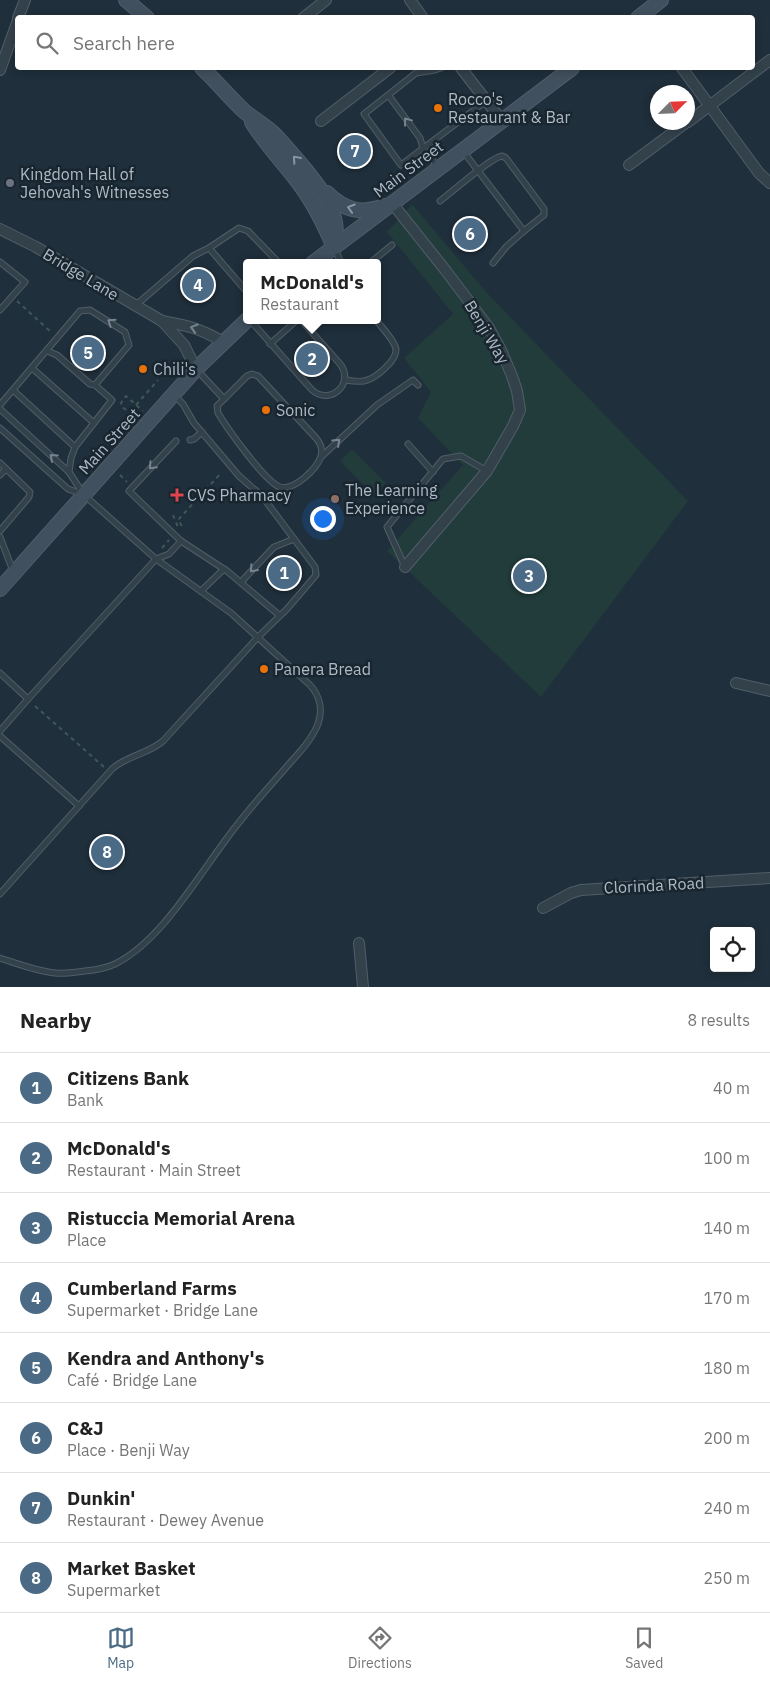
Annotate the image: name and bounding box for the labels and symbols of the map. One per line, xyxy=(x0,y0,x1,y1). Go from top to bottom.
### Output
north arrow xyxy=(650,85,695,130)
place label: Rocco's Restaurant & Bar xyxy=(448,89,570,127)
marker: Rocco's Restaurant & Bar xyxy=(432,102,444,114)
one-way arrow xyxy=(405,118,413,127)
pin: 7 xyxy=(339,132,371,170)
street label: Main Street xyxy=(369,136,447,202)
one-way arrow xyxy=(293,155,302,164)
place label: Kingdom Hall of Jehovah's Witnesses xyxy=(20,164,169,202)
marker: Kingdom Hall of Jehovah's Witnesses xyxy=(4,177,16,189)
one-way arrow xyxy=(347,204,355,214)
pin: 6 xyxy=(454,215,486,253)
street label: Bridge Lane xyxy=(39,244,123,305)
pin: 4 xyxy=(182,266,214,304)
street label: Benji Way xyxy=(460,297,514,367)
one-way arrow xyxy=(108,319,117,329)
one-way arrow xyxy=(190,323,198,333)
pin: 5 xyxy=(72,334,104,372)
pin: 2 xyxy=(296,340,328,378)
place label: Chili's xyxy=(153,359,196,379)
marker: Chili's xyxy=(137,363,149,375)
place label: Sonic xyxy=(276,400,315,420)
street label: Main Street xyxy=(74,404,144,478)
marker: Sonic xyxy=(260,404,272,416)
one-way arrow xyxy=(331,439,340,448)
one-way arrow xyxy=(50,454,59,463)
one-way arrow xyxy=(149,461,158,470)
place label: The Learning Experience xyxy=(345,480,438,518)
place label: CVS Pharmacy xyxy=(187,485,291,505)
marker: CVS Pharmacy xyxy=(171,489,183,501)
marker: The Learning Experience xyxy=(329,493,341,505)
your location xyxy=(310,506,336,532)
pin: 1 xyxy=(268,554,300,592)
pin: 3 xyxy=(513,557,545,595)
one-way arrow xyxy=(250,564,259,573)
place label: Panera Bread xyxy=(274,659,371,679)
marker: Panera Bread xyxy=(258,663,270,675)
pin: 8 xyxy=(91,833,123,871)
street label: Clorinda Road xyxy=(603,872,705,898)

